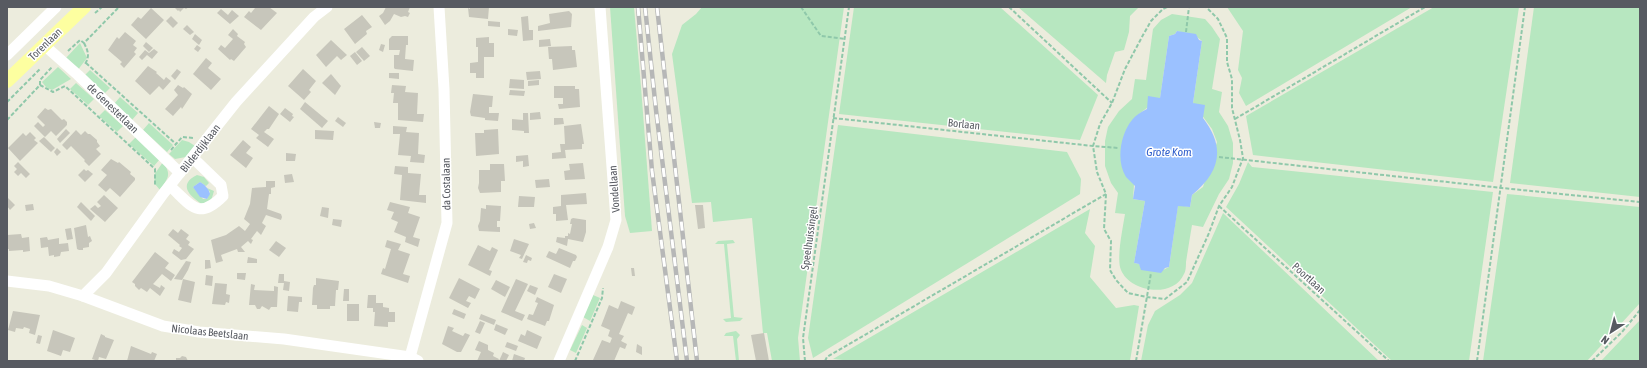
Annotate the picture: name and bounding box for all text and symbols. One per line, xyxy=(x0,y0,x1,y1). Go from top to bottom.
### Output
street label: Torenlaan xyxy=(26,25,64,63)
street label: de Genestetlaan xyxy=(85,81,141,135)
street label: Borlaan xyxy=(947,116,981,132)
street label: Bilderdijklaan xyxy=(178,122,222,174)
water label: Grote Kom xyxy=(1146,145,1192,159)
street label: da Costalaan xyxy=(440,158,452,210)
street label: Vondellaan xyxy=(606,165,622,213)
street label: Speelhuissingel xyxy=(799,205,819,270)
street label: Poortlaan xyxy=(1290,260,1328,296)
north arrow xyxy=(1591,312,1631,352)
street label: Nicolaas Beetslaan xyxy=(171,322,249,342)
text: N xyxy=(1599,333,1611,347)

